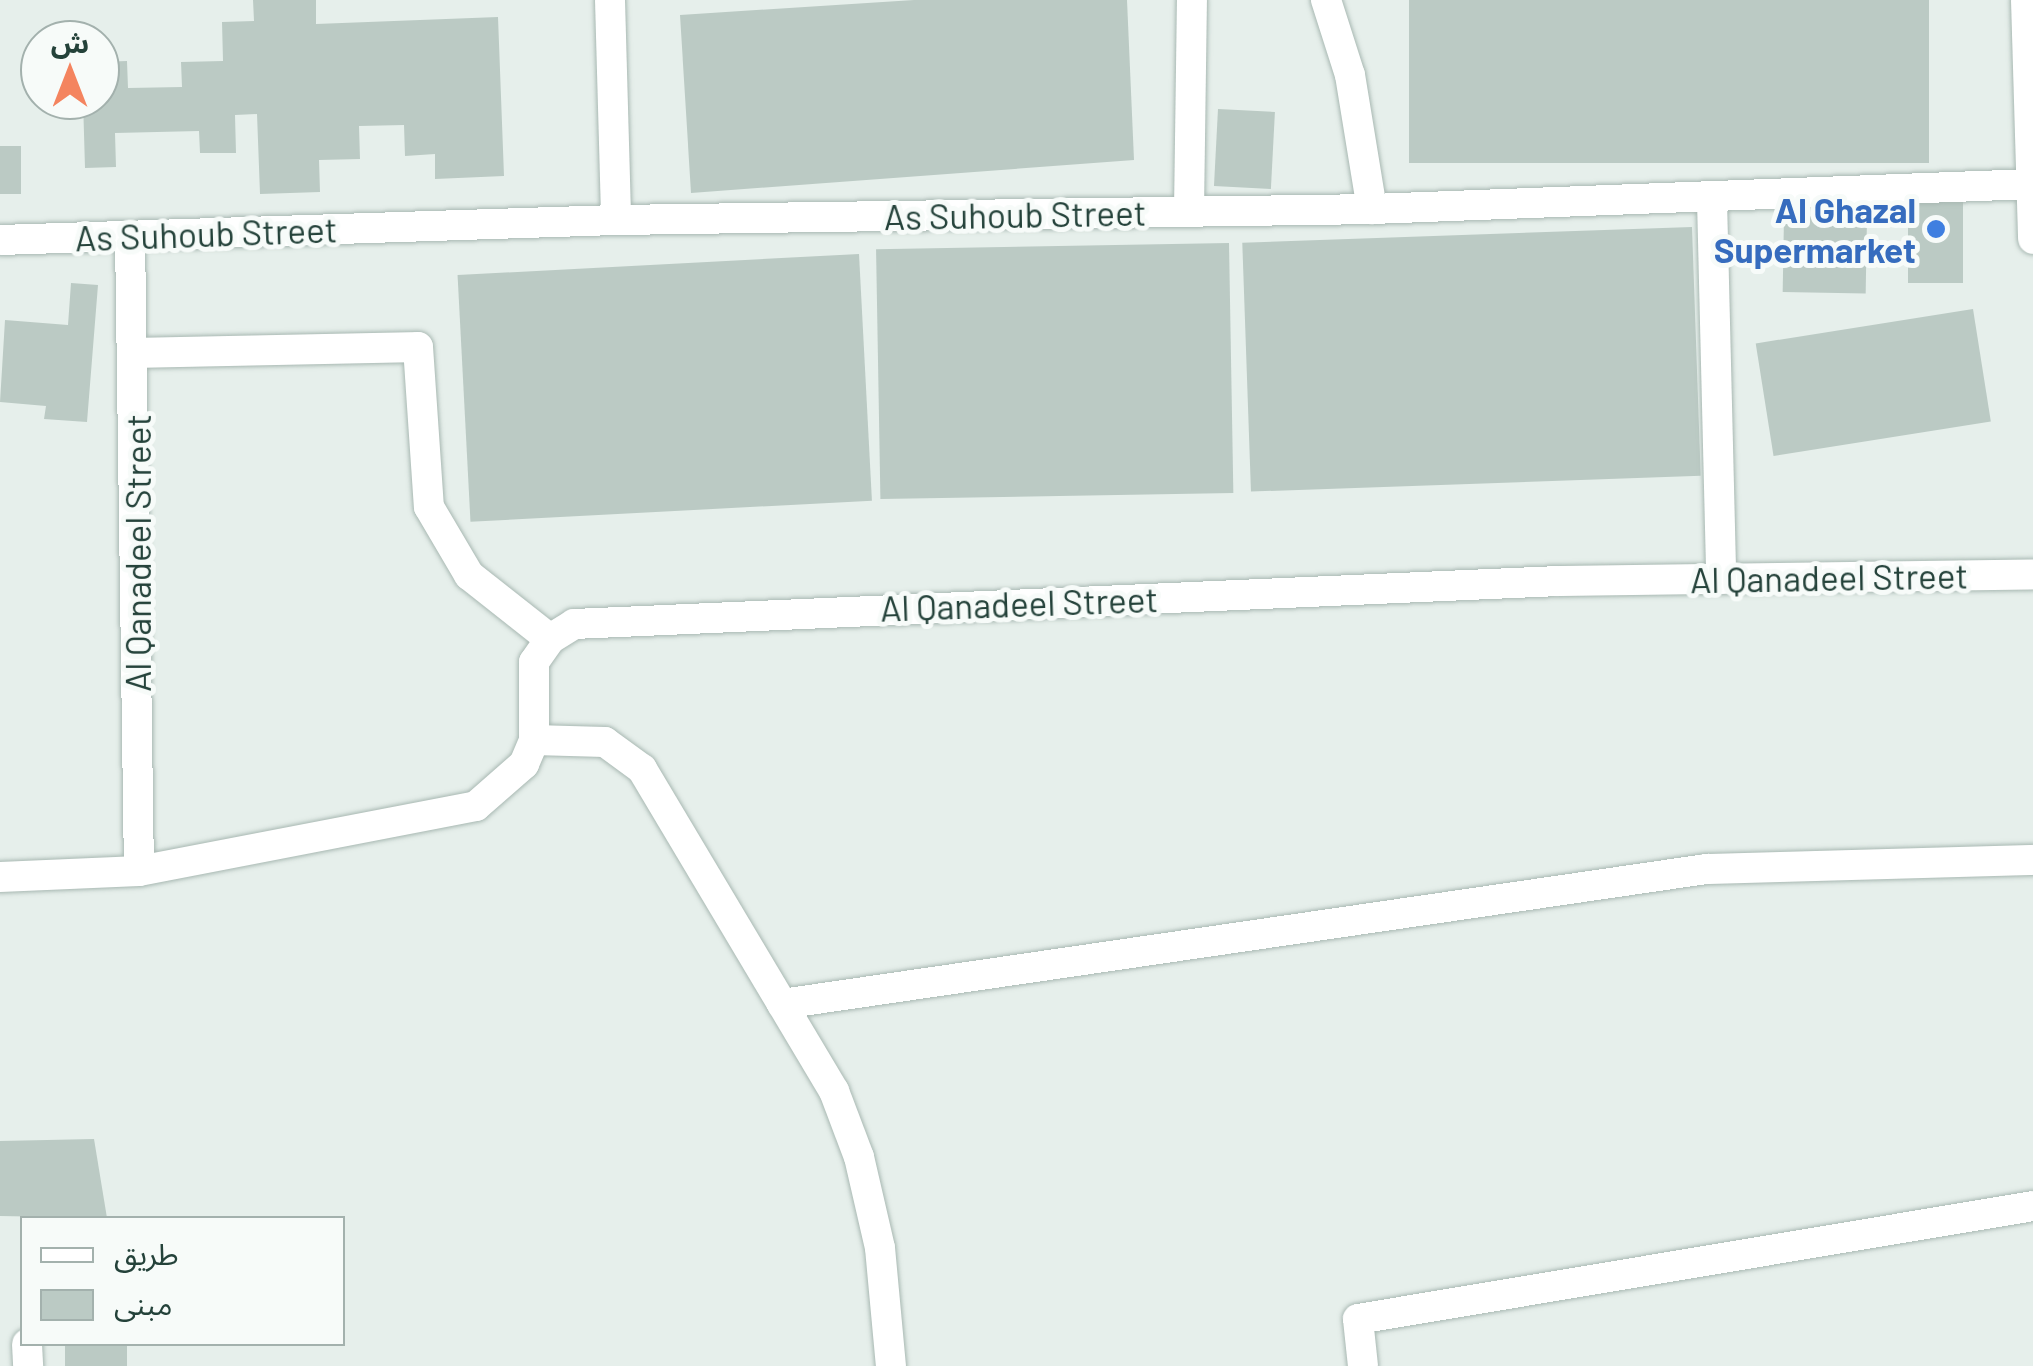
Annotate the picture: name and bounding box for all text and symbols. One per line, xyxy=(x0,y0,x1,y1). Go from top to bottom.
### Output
north arrow xyxy=(20,20,120,120)
text: ش xyxy=(51,25,89,59)
place label: Al Ghazal Supermarket xyxy=(1714,188,1916,270)
street label: As Suhoub Street xyxy=(883,191,1147,237)
street label: As Suhoub Street xyxy=(74,207,338,259)
marker: Al Ghazal Supermarket xyxy=(1925,218,1947,240)
street label: Al Qanadeel Street xyxy=(116,414,158,692)
street label: Al Qanadeel Street xyxy=(1690,554,1968,600)
street label: Al Qanadeel Street xyxy=(879,577,1159,629)
legend xyxy=(20,1216,345,1346)
text: طريق xyxy=(114,1235,179,1271)
text: مبنى xyxy=(114,1285,172,1321)

